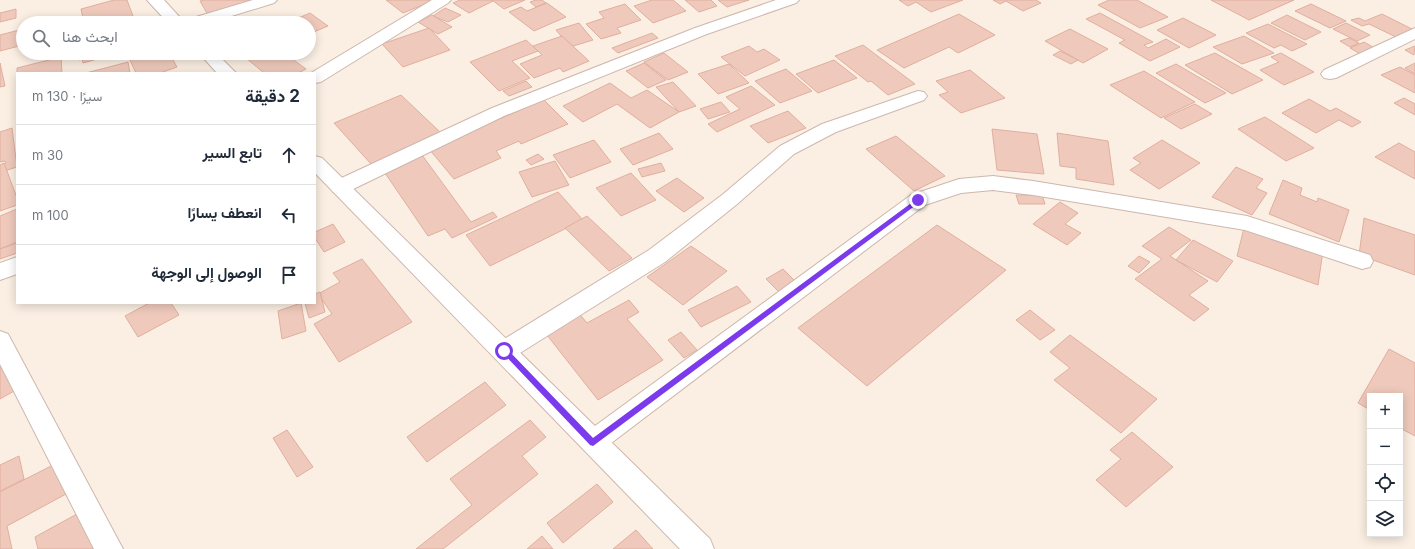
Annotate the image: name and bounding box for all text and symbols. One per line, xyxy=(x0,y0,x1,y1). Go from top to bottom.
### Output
search box xyxy=(16,16,316,60)
icon: search xyxy=(30,27,52,49)
text: ابحث هنا xyxy=(62,27,118,46)
text: 2 دقيقة xyxy=(245,86,300,106)
text: سيرًا · 130 m xyxy=(32,88,102,104)
text: تابع السير xyxy=(203,143,262,162)
icon: ahead xyxy=(278,144,300,166)
text: 30 m xyxy=(32,147,63,163)
route end xyxy=(909,191,927,209)
text: انعطف يسارًا xyxy=(187,203,262,222)
icon: left xyxy=(278,204,300,226)
text: 100 m xyxy=(32,207,69,223)
text: الوصول إلى الوجهة xyxy=(151,263,262,282)
icon: arrive xyxy=(278,264,300,286)
route start xyxy=(495,342,513,360)
map controls xyxy=(1367,393,1403,537)
button: + xyxy=(1367,393,1403,429)
button: − xyxy=(1367,429,1403,465)
button: locate xyxy=(1367,465,1403,501)
button: layers xyxy=(1367,501,1403,537)

